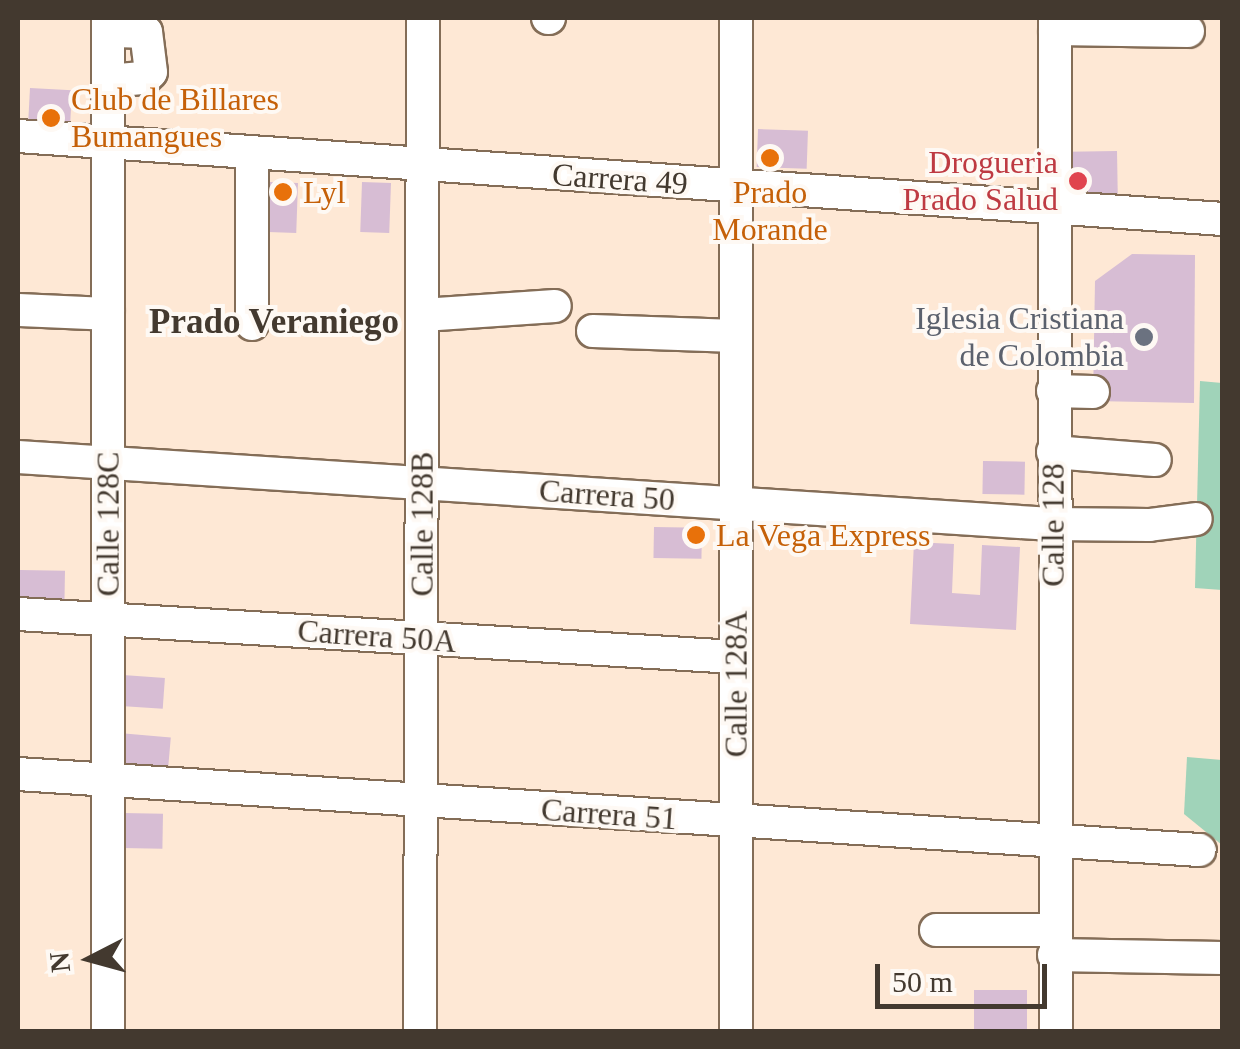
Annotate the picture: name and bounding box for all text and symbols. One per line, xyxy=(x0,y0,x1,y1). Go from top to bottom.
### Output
place label: Club de Billares Bumangues xyxy=(71,81,279,156)
marker: Club de Billares Bumangues xyxy=(40,107,62,129)
place label: Drogueria Prado Salud xyxy=(902,144,1058,219)
marker: Prado Morande xyxy=(759,147,781,169)
street label: Carrera 49 xyxy=(551,155,689,203)
marker: Drogueria Prado Salud xyxy=(1067,170,1089,192)
place label: Lyl xyxy=(303,173,346,211)
place label: Prado Morande xyxy=(712,174,828,249)
marker: Lyl xyxy=(272,181,294,203)
place label: Iglesia Cristiana de Colombia xyxy=(915,300,1124,375)
district label: Prado Veraniego xyxy=(149,301,399,343)
marker: Iglesia Cristiana de Colombia xyxy=(1133,326,1155,348)
street label: Calle 128C xyxy=(89,452,127,596)
street label: Calle 128B xyxy=(403,452,441,596)
street label: Calle 128 xyxy=(1034,463,1072,587)
street label: Carrera 50 xyxy=(538,471,676,519)
place label: La Vega Express xyxy=(716,516,931,554)
marker: La Vega Express xyxy=(685,524,707,546)
street label: Carrera 50A xyxy=(296,611,458,661)
street label: Calle 128A xyxy=(717,611,755,757)
street label: Carrera 51 xyxy=(540,790,678,838)
north arrow xyxy=(40,909,140,1009)
scale bar xyxy=(880,944,1052,1006)
text: N xyxy=(43,951,76,974)
text: 50 m xyxy=(892,965,953,998)

